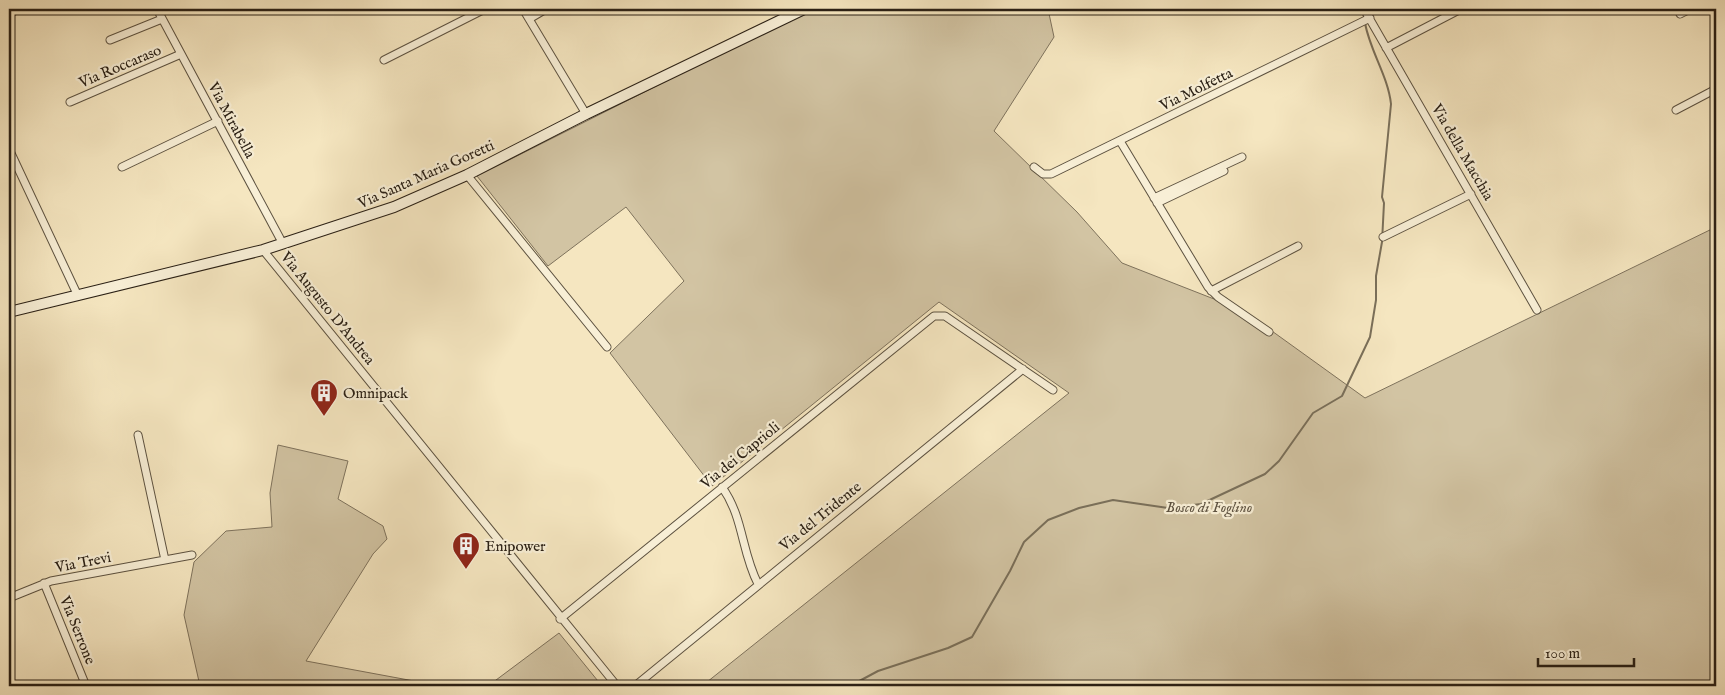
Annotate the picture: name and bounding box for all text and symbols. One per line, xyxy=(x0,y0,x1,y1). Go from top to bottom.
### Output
street label: Via Roccaraso xyxy=(75,41,164,93)
street label: Via Molfetta xyxy=(1156,63,1236,116)
street label: Via Mirabella xyxy=(203,78,260,162)
street label: Via della Macchia xyxy=(1427,100,1498,204)
street label: Via Santa Maria Goretti xyxy=(354,136,497,213)
street label: Via Augusto D'Andrea xyxy=(276,247,379,369)
building icon: Omnipack xyxy=(309,378,339,417)
place label: Omnipack xyxy=(343,384,409,403)
street label: Via dei Caprioli xyxy=(696,418,784,494)
street label: Via del Tridente xyxy=(775,477,865,556)
park label: Bosco di Foglino xyxy=(1166,498,1252,518)
building icon: Enipower xyxy=(451,531,481,570)
place label: Enipower xyxy=(485,537,546,556)
street label: Via Trevi xyxy=(53,548,113,577)
street label: Via Serrone xyxy=(55,592,100,667)
scale bar xyxy=(1538,635,1634,667)
text: 100 m xyxy=(1545,644,1581,663)

